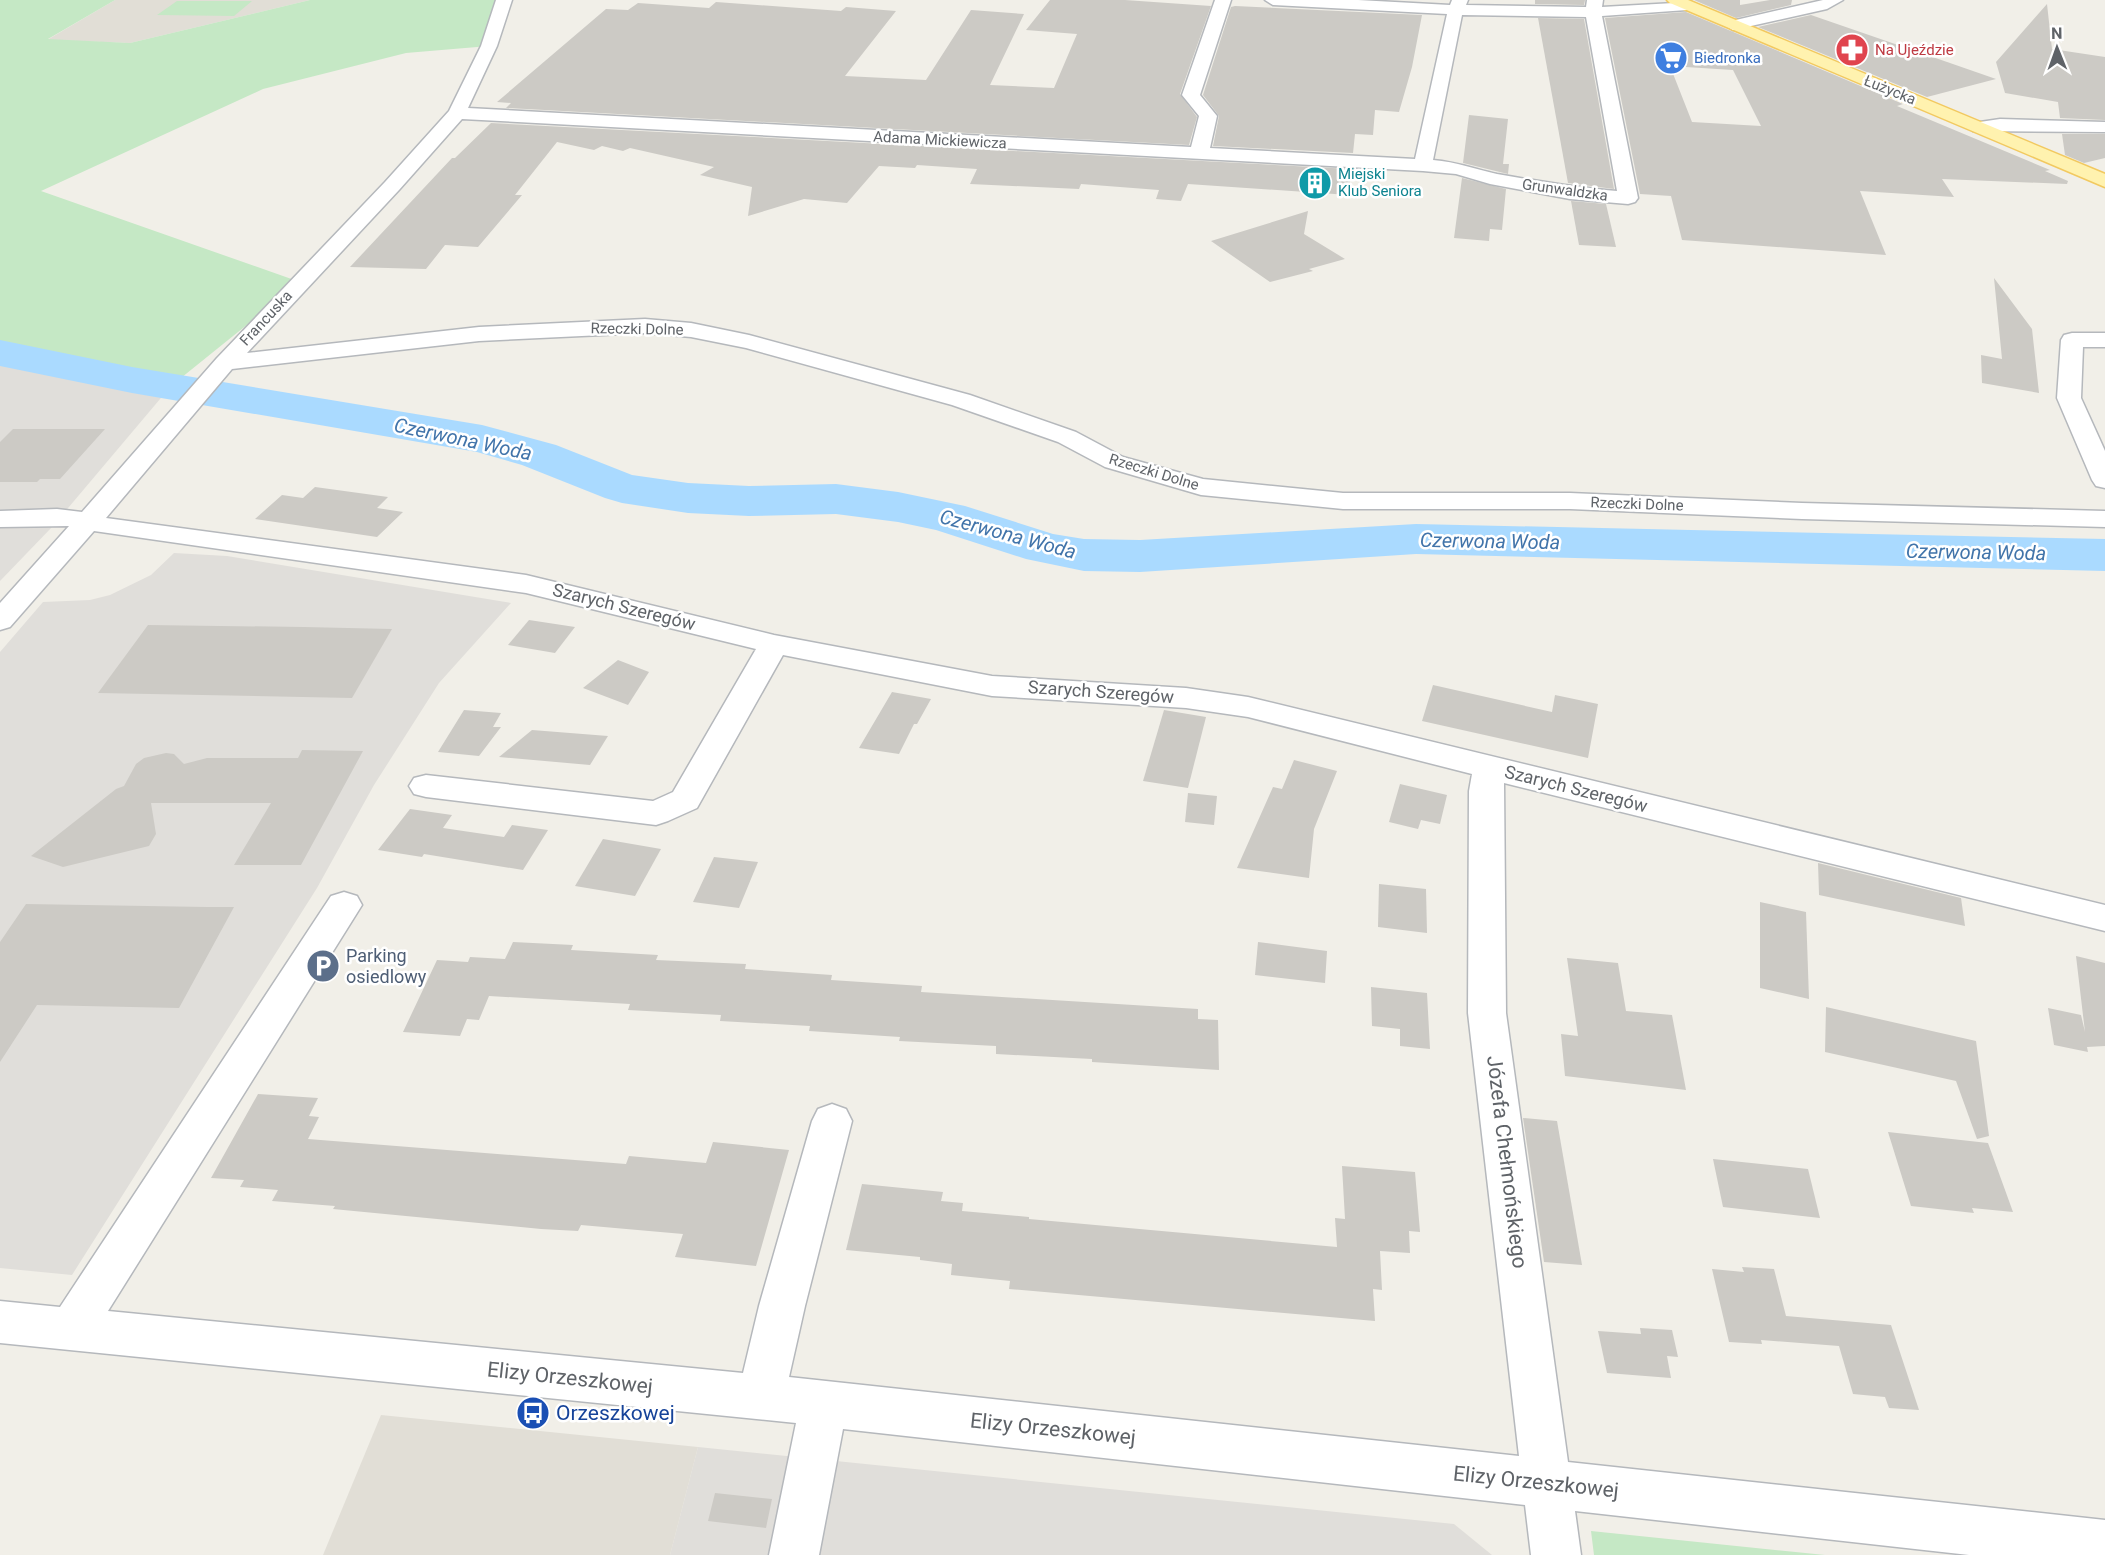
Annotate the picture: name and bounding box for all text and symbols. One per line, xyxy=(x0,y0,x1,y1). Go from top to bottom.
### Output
north arrow xyxy=(2027,18,2087,78)
text: N xyxy=(2051,24,2063,43)
pharmacy icon: Na Ujeździe xyxy=(1834,32,1870,68)
supermarket icon: Biedronka xyxy=(1653,40,1689,76)
place label: Na Ujeździe xyxy=(1875,41,1954,59)
place label: Biedronka xyxy=(1694,49,1761,67)
street label: Łużycka xyxy=(1861,71,1919,109)
street label: Adama Mickiewicza xyxy=(873,128,1007,152)
building icon: Miejski Klub Seniora xyxy=(1297,165,1333,201)
place label: Miejski Klub Seniora xyxy=(1338,165,1422,200)
street label: Grunwaldzka xyxy=(1521,175,1609,205)
street label: Francuska xyxy=(236,287,296,349)
street label: Rzeczki Dolne xyxy=(590,319,684,339)
water label: Czerwona Woda xyxy=(392,413,534,465)
street label: Rzeczki Dolne xyxy=(1107,450,1201,494)
street label: Rzeczki Dolne xyxy=(1590,493,1684,515)
water label: Czerwona Woda xyxy=(937,504,1079,564)
water label: Czerwona Woda xyxy=(1420,528,1560,554)
water label: Czerwona Woda xyxy=(1906,539,2046,565)
street label: Szarych Szeregów xyxy=(551,579,698,635)
street label: Szarych Szeregów xyxy=(1027,676,1175,707)
street label: Szarych Szeregów xyxy=(1503,761,1650,817)
place label: Parking osiedlowy xyxy=(346,945,427,987)
parking icon: Parking osiedlowy xyxy=(305,948,341,984)
street label: Józefa Chełmońskiego xyxy=(1482,1054,1532,1270)
street label: Elizy Orzeszkowej xyxy=(486,1357,654,1399)
bus stop icon: Orzeszkowej xyxy=(515,1395,551,1431)
place label: Orzeszkowej xyxy=(556,1401,675,1425)
street label: Elizy Orzeszkowej xyxy=(969,1408,1137,1450)
street label: Elizy Orzeszkowej xyxy=(1452,1461,1620,1503)

